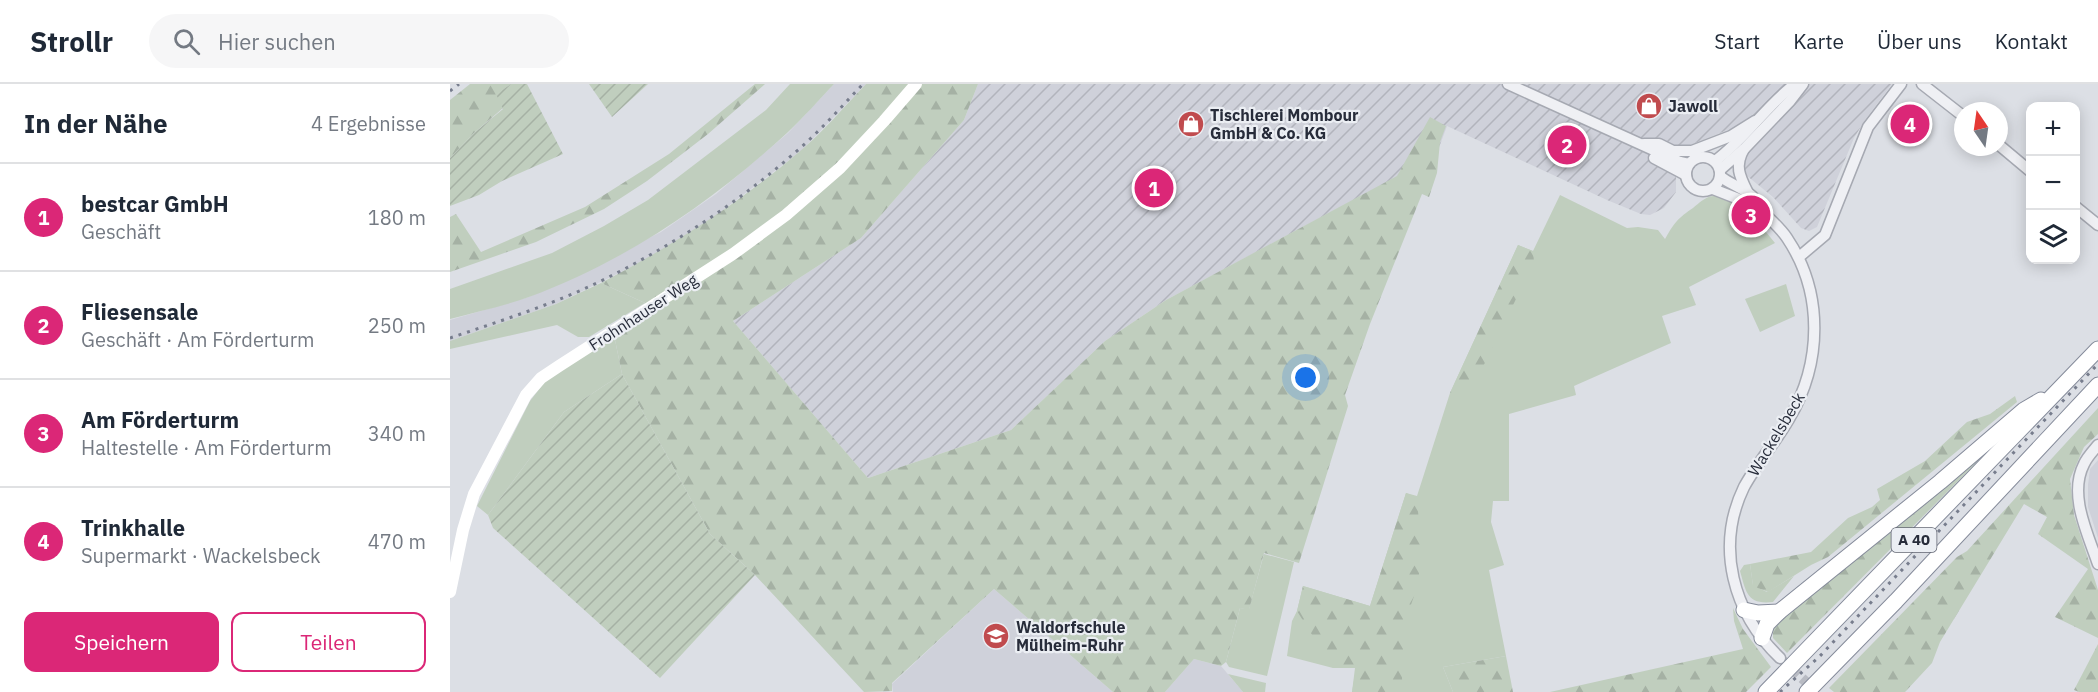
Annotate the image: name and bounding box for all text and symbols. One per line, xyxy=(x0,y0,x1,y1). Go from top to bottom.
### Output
search box xyxy=(149,14,569,68)
text: Strollr xyxy=(30,23,113,60)
icon: search xyxy=(170,25,203,58)
text: Hier suchen xyxy=(218,27,336,56)
text: Start xyxy=(1714,27,1760,55)
text: Karte xyxy=(1793,27,1844,55)
text: Über uns xyxy=(1877,27,1962,55)
text: Kontakt xyxy=(1995,27,2068,55)
shop icon: Jawoll xyxy=(1634,91,1664,121)
place label: Jawoll xyxy=(1668,96,1718,116)
pin: 4 xyxy=(1890,102,1930,147)
north arrow xyxy=(1954,102,2008,156)
map controls xyxy=(2026,102,2080,264)
button: + xyxy=(2026,102,2080,156)
place label: Tischlerei Mombour GmbH & Co. KG xyxy=(1210,105,1359,143)
text: In der Nähe xyxy=(24,106,168,140)
shop icon: Tischlerei Mombour GmbH & Co. KG xyxy=(1176,109,1206,139)
text: 4 Ergebnisse xyxy=(311,110,426,137)
pin: 2 xyxy=(1548,122,1586,168)
button: − xyxy=(2026,156,2080,210)
pin: 1 xyxy=(1134,166,1174,210)
text: bestcar GmbH xyxy=(81,189,229,218)
pin: 3 xyxy=(1732,192,1770,238)
text: 1 xyxy=(38,204,50,231)
text: 180 m xyxy=(368,204,426,231)
button: layers xyxy=(2026,210,2080,264)
text: Geschäft xyxy=(81,218,161,245)
street label: Frohnhauser Weg xyxy=(585,269,702,355)
text: Fliesensale xyxy=(81,297,198,326)
text: 2 xyxy=(38,312,50,339)
text: 250 m xyxy=(368,312,426,339)
text: Geschäft · Am Förderturm xyxy=(81,326,314,353)
your location xyxy=(1291,363,1320,392)
street label: Wackelsbeck xyxy=(1743,388,1809,480)
text: Am Förderturm xyxy=(81,405,239,434)
text: 3 xyxy=(38,420,50,447)
text: 340 m xyxy=(368,420,426,447)
text: Haltestelle · Am Förderturm xyxy=(81,434,332,461)
text: Trinkhalle xyxy=(81,513,185,542)
text: 4 xyxy=(38,528,50,555)
text: 470 m xyxy=(368,528,426,555)
road number: A 40 xyxy=(1892,528,1936,552)
text: Supermarkt · Wackelsbeck xyxy=(81,542,321,569)
button: Speichern xyxy=(24,612,219,672)
button: Teilen xyxy=(231,612,426,672)
place label: Waldorfschule Mülheim-Ruhr xyxy=(1016,617,1125,655)
school or university icon: Waldorfschule Mülheim-Ruhr xyxy=(981,621,1011,651)

